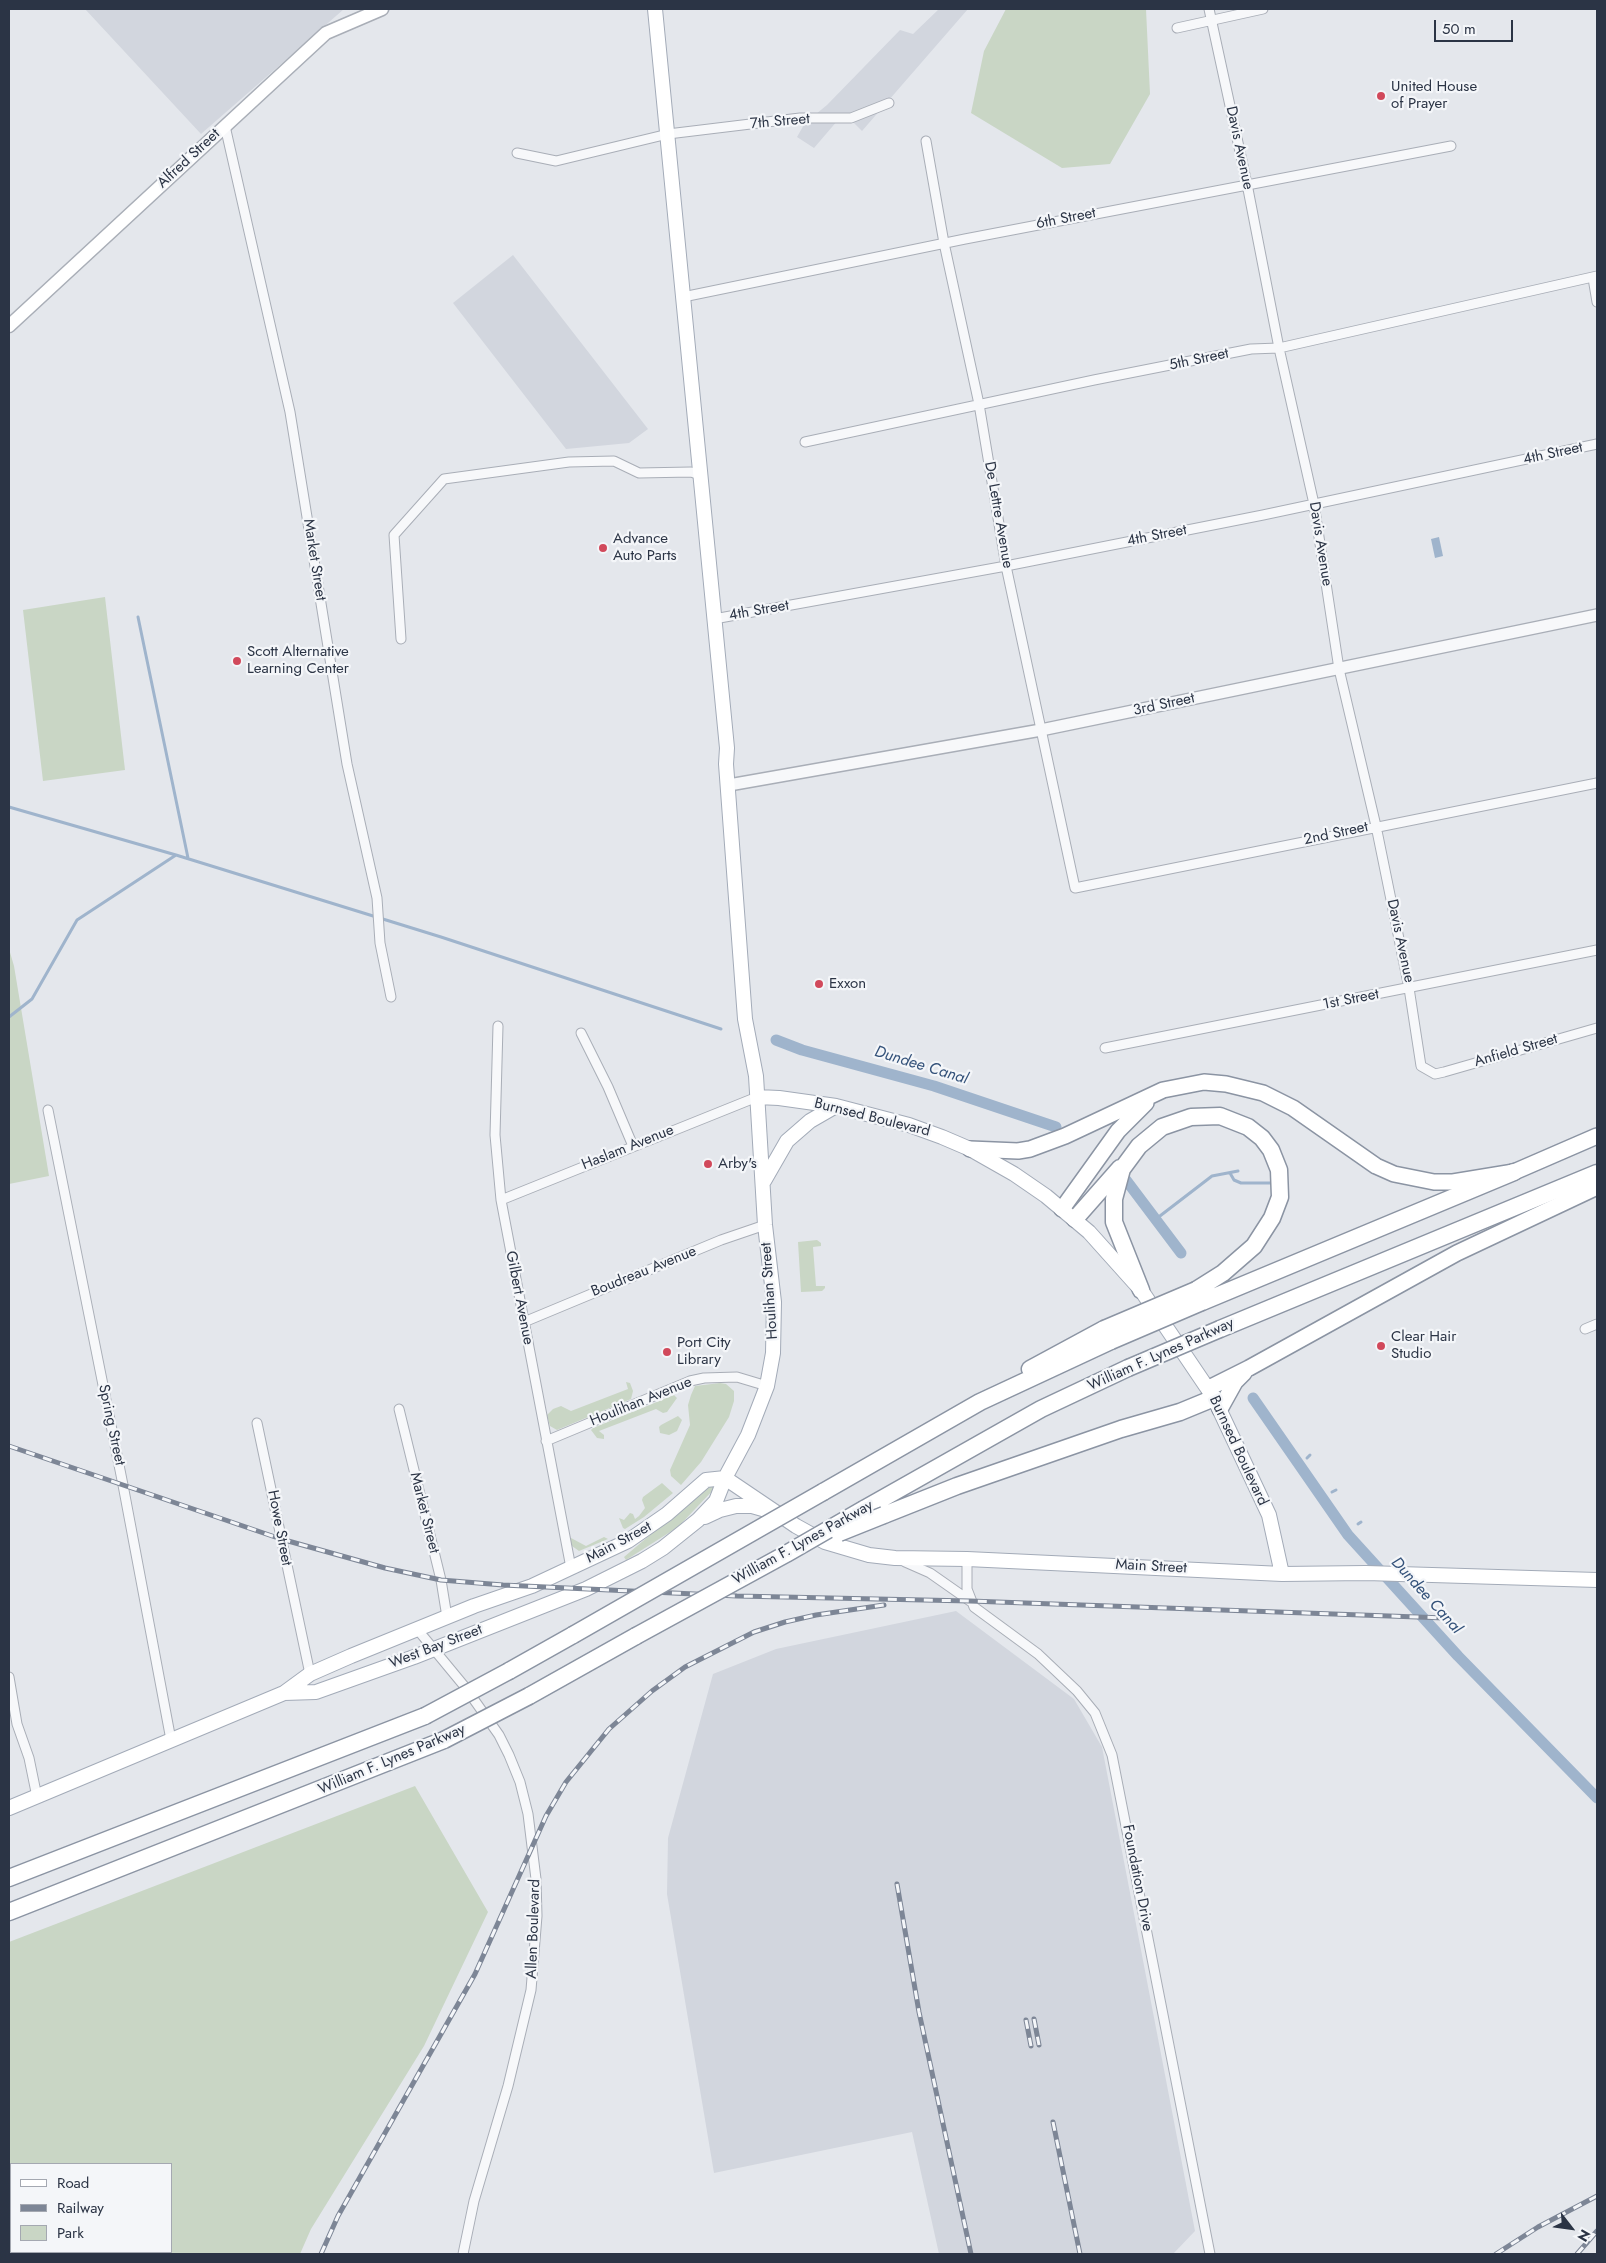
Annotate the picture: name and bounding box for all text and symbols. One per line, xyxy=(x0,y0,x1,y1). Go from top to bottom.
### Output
scale bar xyxy=(1436,10,1515,42)
text: 50 m xyxy=(1442,18,1476,40)
place label: United House of Prayer xyxy=(1391,78,1477,113)
marker: United House of Prayer xyxy=(1375,90,1387,102)
street label: Davis Avenue xyxy=(1221,105,1257,191)
street label: 7th Street xyxy=(750,110,810,134)
street label: Alfred Street xyxy=(154,125,224,193)
street label: 6th Street xyxy=(1035,204,1097,234)
street label: 5th Street xyxy=(1168,345,1230,375)
street label: 4th Street xyxy=(1522,439,1584,469)
street label: De Lettre Avenue xyxy=(980,460,1016,570)
street label: Davis Avenue xyxy=(1304,501,1336,587)
street label: Market Street xyxy=(299,518,329,602)
street label: 4th Street xyxy=(1126,521,1188,551)
place label: Advance Auto Parts xyxy=(613,530,677,565)
marker: Advance Auto Parts xyxy=(597,542,609,554)
street label: 4th Street xyxy=(728,597,790,625)
place label: Scott Alternative Learning Center xyxy=(247,643,349,678)
marker: Scott Alternative Learning Center xyxy=(231,655,243,667)
street label: 3rd Street xyxy=(1132,690,1196,720)
street label: 2nd Street xyxy=(1302,818,1370,850)
street label: Davis Avenue xyxy=(1382,898,1418,984)
place label: Exxon xyxy=(829,975,866,993)
marker: Exxon xyxy=(813,978,825,990)
street label: 1st Street xyxy=(1321,986,1381,1014)
street label: Anfield Street xyxy=(1472,1030,1560,1072)
water label: Dundee Canal xyxy=(872,1043,970,1089)
street label: Burnsed Boulevard xyxy=(812,1095,932,1141)
street label: Haslam Avenue xyxy=(579,1121,677,1175)
place label: Arby's xyxy=(718,1155,757,1173)
marker: Arby's xyxy=(702,1158,714,1170)
street label: Houlihan Street xyxy=(758,1242,782,1340)
street label: Boudreau Avenue xyxy=(589,1243,699,1301)
street label: Gilbert Avenue xyxy=(501,1250,537,1346)
street label: William F. Lynes Parkway xyxy=(1085,1315,1237,1395)
place label: Clear Hair Studio xyxy=(1391,1328,1456,1363)
place label: Port City Library xyxy=(677,1334,731,1369)
marker: Clear Hair Studio xyxy=(1375,1340,1387,1352)
marker: Port City Library xyxy=(661,1346,673,1358)
street label: Houlihan Avenue xyxy=(587,1373,695,1431)
street label: Spring Street xyxy=(94,1383,128,1467)
street label: Burnsed Boulevard xyxy=(1205,1393,1271,1509)
street label: Market Street xyxy=(405,1471,443,1555)
street label: Howe Street xyxy=(263,1489,295,1567)
street label: William F. Lynes Parkway xyxy=(730,1497,876,1589)
street label: Main Street xyxy=(583,1518,655,1568)
water label: Dundee Canal xyxy=(1387,1554,1465,1638)
street label: Main Street xyxy=(1115,1556,1187,1578)
street label: West Bay Street xyxy=(387,1621,485,1673)
street label: William F. Lynes Parkway xyxy=(316,1721,468,1799)
street label: Foundation Drive xyxy=(1118,1823,1156,1933)
street label: Allen Boulevard xyxy=(523,1879,545,1979)
legend xyxy=(10,2163,172,2253)
text: Road xyxy=(57,2172,89,2194)
text: Railway xyxy=(57,2197,104,2219)
north arrow xyxy=(1546,2203,1596,2253)
text: Park xyxy=(57,2222,84,2244)
text: N xyxy=(1573,2226,1595,2245)

